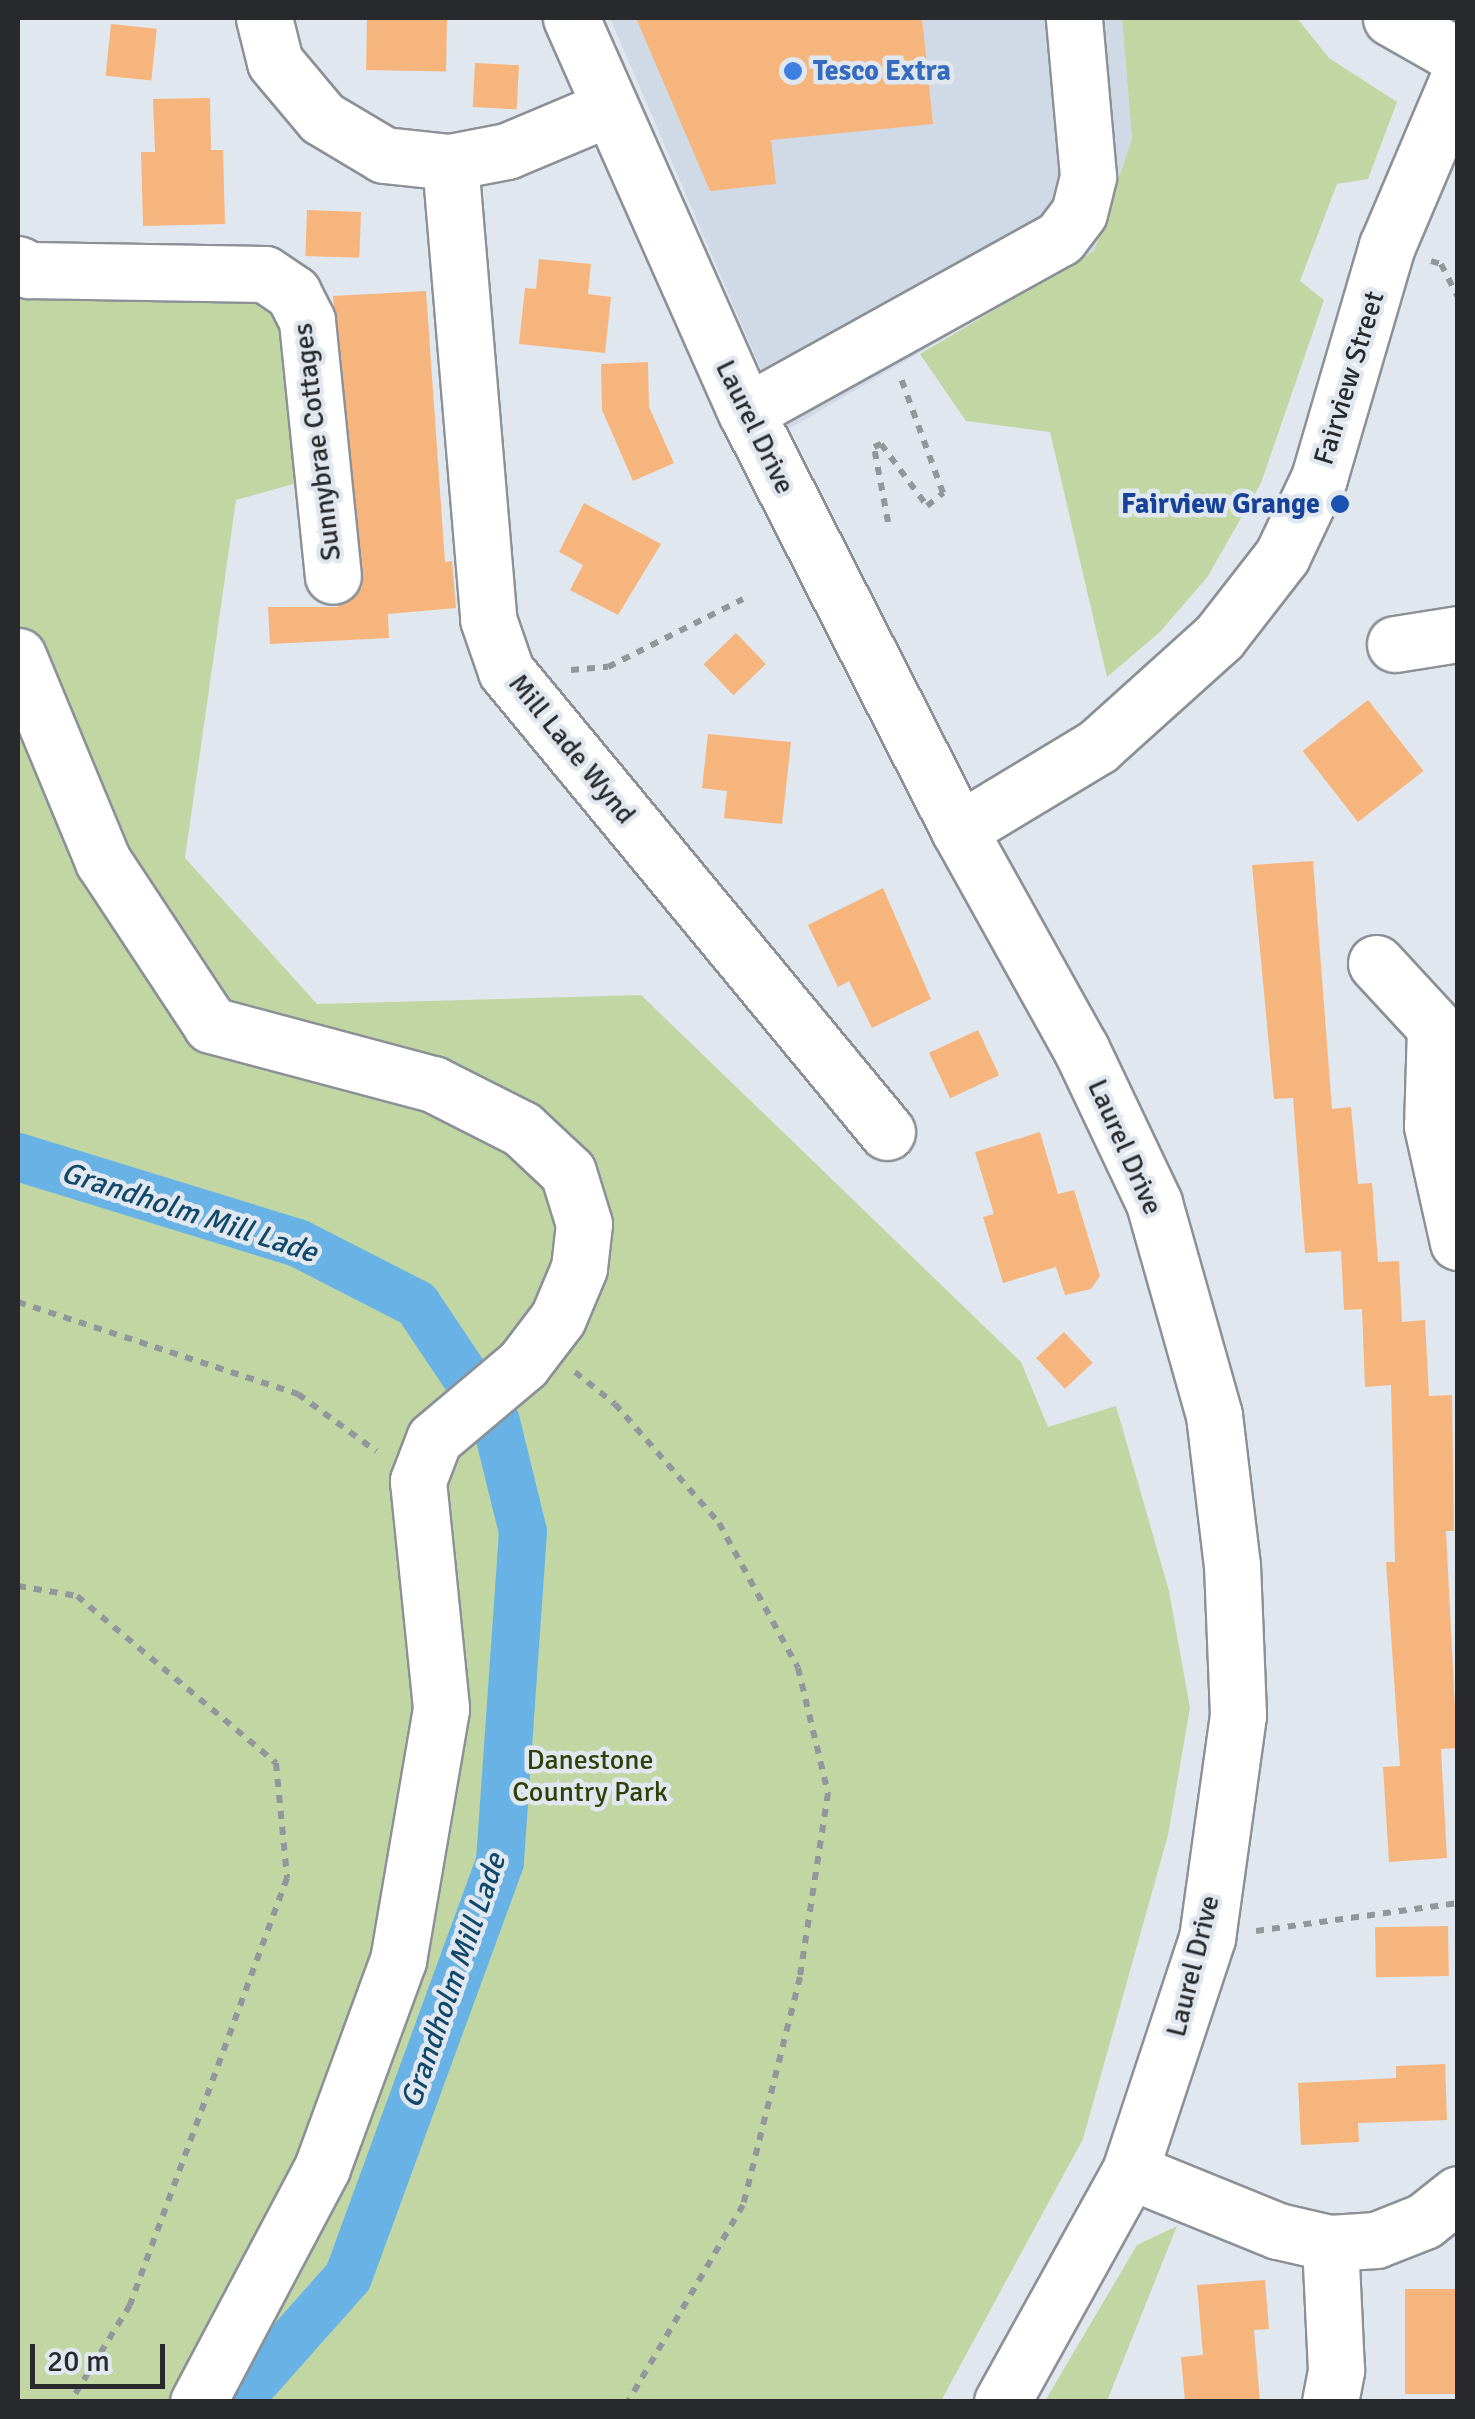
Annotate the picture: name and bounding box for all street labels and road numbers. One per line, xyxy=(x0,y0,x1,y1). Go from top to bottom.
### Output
street label: Fairview Street xyxy=(1307,287,1391,469)
street label: Sunnybrae Cottages xyxy=(286,321,348,563)
street label: Laurel Drive xyxy=(708,355,802,499)
street label: Mill Lade Wynd xyxy=(501,667,643,831)
street label: Laurel Drive xyxy=(1080,1074,1170,1220)
street label: Laurel Drive xyxy=(1159,1892,1227,2040)

